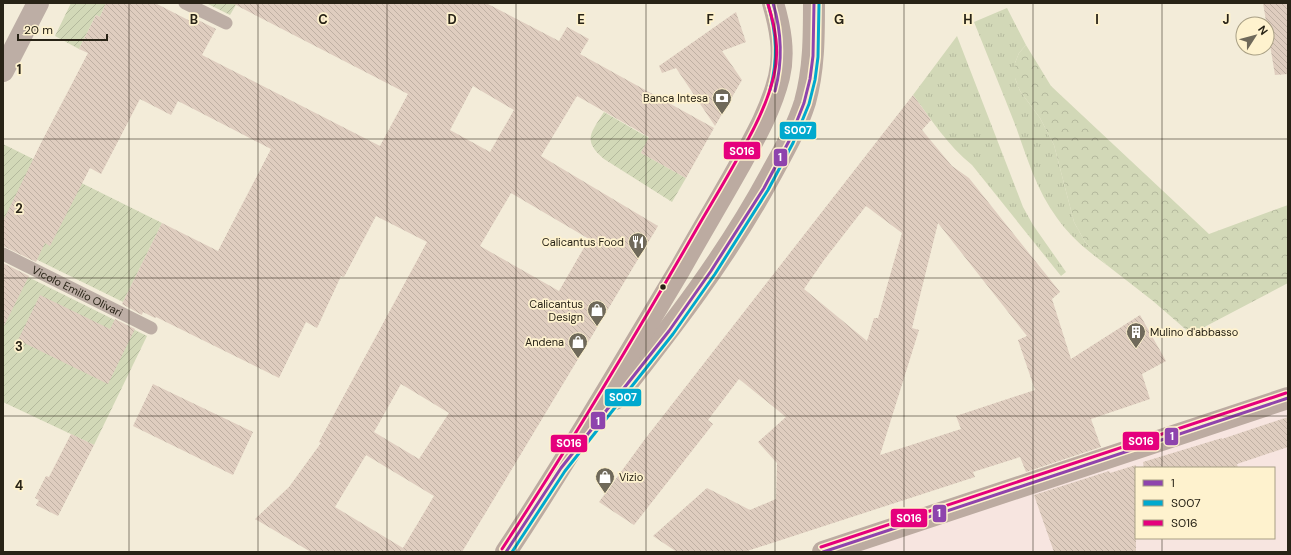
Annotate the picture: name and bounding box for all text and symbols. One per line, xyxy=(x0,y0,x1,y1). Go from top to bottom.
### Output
text: B xyxy=(190,11,198,28)
text: C xyxy=(318,11,328,28)
text: D xyxy=(447,11,457,28)
text: E xyxy=(577,11,585,28)
text: F xyxy=(706,11,714,28)
text: G xyxy=(834,11,844,28)
text: H xyxy=(963,11,973,28)
text: I xyxy=(1095,11,1099,28)
text: J xyxy=(1222,11,1230,28)
scale bar xyxy=(18,16,107,42)
north arrow xyxy=(1235,16,1275,56)
text: 20 m xyxy=(24,22,53,38)
text: N xyxy=(1255,23,1271,37)
text: 1 xyxy=(17,61,21,78)
bank icon: Banca Intesa xyxy=(711,87,733,115)
place label: Banca Intesa xyxy=(643,91,708,105)
line badge: S007 xyxy=(779,121,817,140)
text: S007 xyxy=(784,123,812,137)
line badge: S016 xyxy=(723,141,761,160)
text: S016 xyxy=(729,144,755,158)
line badge: 1 xyxy=(773,148,788,167)
text: 1 xyxy=(778,150,782,164)
text: 2 xyxy=(15,200,23,217)
restaurant icon: Calicantus Food xyxy=(627,231,649,259)
place label: Calicantus Food xyxy=(542,235,624,249)
street label: Vicolo Emilio Olivari xyxy=(29,263,125,320)
unlabelled marker xyxy=(658,282,668,292)
place label: Calicantus Design xyxy=(529,297,583,324)
shop icon: Calicantus Design xyxy=(586,299,608,327)
building icon: Mulino d'abbasso xyxy=(1125,321,1147,349)
place label: Mulino d'abbasso xyxy=(1150,325,1238,339)
shop icon: Andena xyxy=(567,331,589,359)
place label: Andena xyxy=(525,335,564,349)
text: 3 xyxy=(15,338,23,355)
line badge: S007 xyxy=(604,388,642,407)
text: S007 xyxy=(609,390,637,404)
line badge: 1 xyxy=(590,411,606,430)
text: 1 xyxy=(596,414,600,428)
line badge: 1 xyxy=(1164,427,1179,446)
text: 1 xyxy=(1170,429,1174,443)
line badge: S016 xyxy=(1122,431,1160,451)
line badge: S016 xyxy=(550,434,588,453)
text: S016 xyxy=(1128,434,1154,448)
text: S016 xyxy=(556,436,582,450)
shop icon: Vizio xyxy=(594,466,616,494)
legend xyxy=(1135,467,1275,539)
place label: Vizio xyxy=(619,470,643,484)
text: 1 xyxy=(1171,475,1175,491)
text: 4 xyxy=(15,477,23,494)
text: S007 xyxy=(1171,495,1201,511)
line badge: 1 xyxy=(932,504,947,523)
text: 1 xyxy=(937,506,941,520)
line badge: S016 xyxy=(890,508,928,528)
text: S016 xyxy=(896,511,922,525)
text: S016 xyxy=(1171,515,1197,531)

